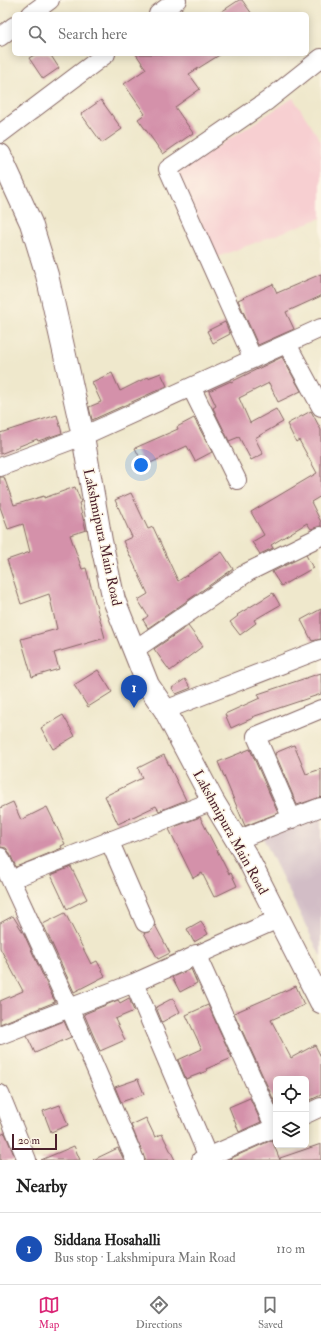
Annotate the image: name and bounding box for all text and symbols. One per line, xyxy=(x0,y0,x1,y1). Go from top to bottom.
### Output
search box xyxy=(12,12,309,56)
icon: search xyxy=(26,23,48,45)
text: Search here xyxy=(58,25,127,44)
your location xyxy=(131,455,151,475)
street label: Lakshmipura Main Road xyxy=(79,467,125,608)
pin: 1 xyxy=(121,675,147,708)
street label: Lakshmipura Main Road xyxy=(188,767,272,898)
map controls xyxy=(273,1076,309,1148)
button: locate xyxy=(273,1076,309,1112)
button: layers xyxy=(273,1112,309,1148)
scale bar xyxy=(12,1132,57,1151)
text: 20 m xyxy=(18,1134,40,1147)
text: Nearby xyxy=(16,1176,67,1197)
text: Siddana Hosahalli xyxy=(54,1231,161,1250)
text: 1 xyxy=(27,1241,31,1257)
text: 110 m xyxy=(276,1241,305,1257)
text: Bus stop · Lakshmipura Main Road xyxy=(54,1250,236,1266)
tab: Map xyxy=(38,1294,60,1331)
tab: Directions xyxy=(136,1294,182,1331)
tab: Saved xyxy=(258,1294,283,1331)

